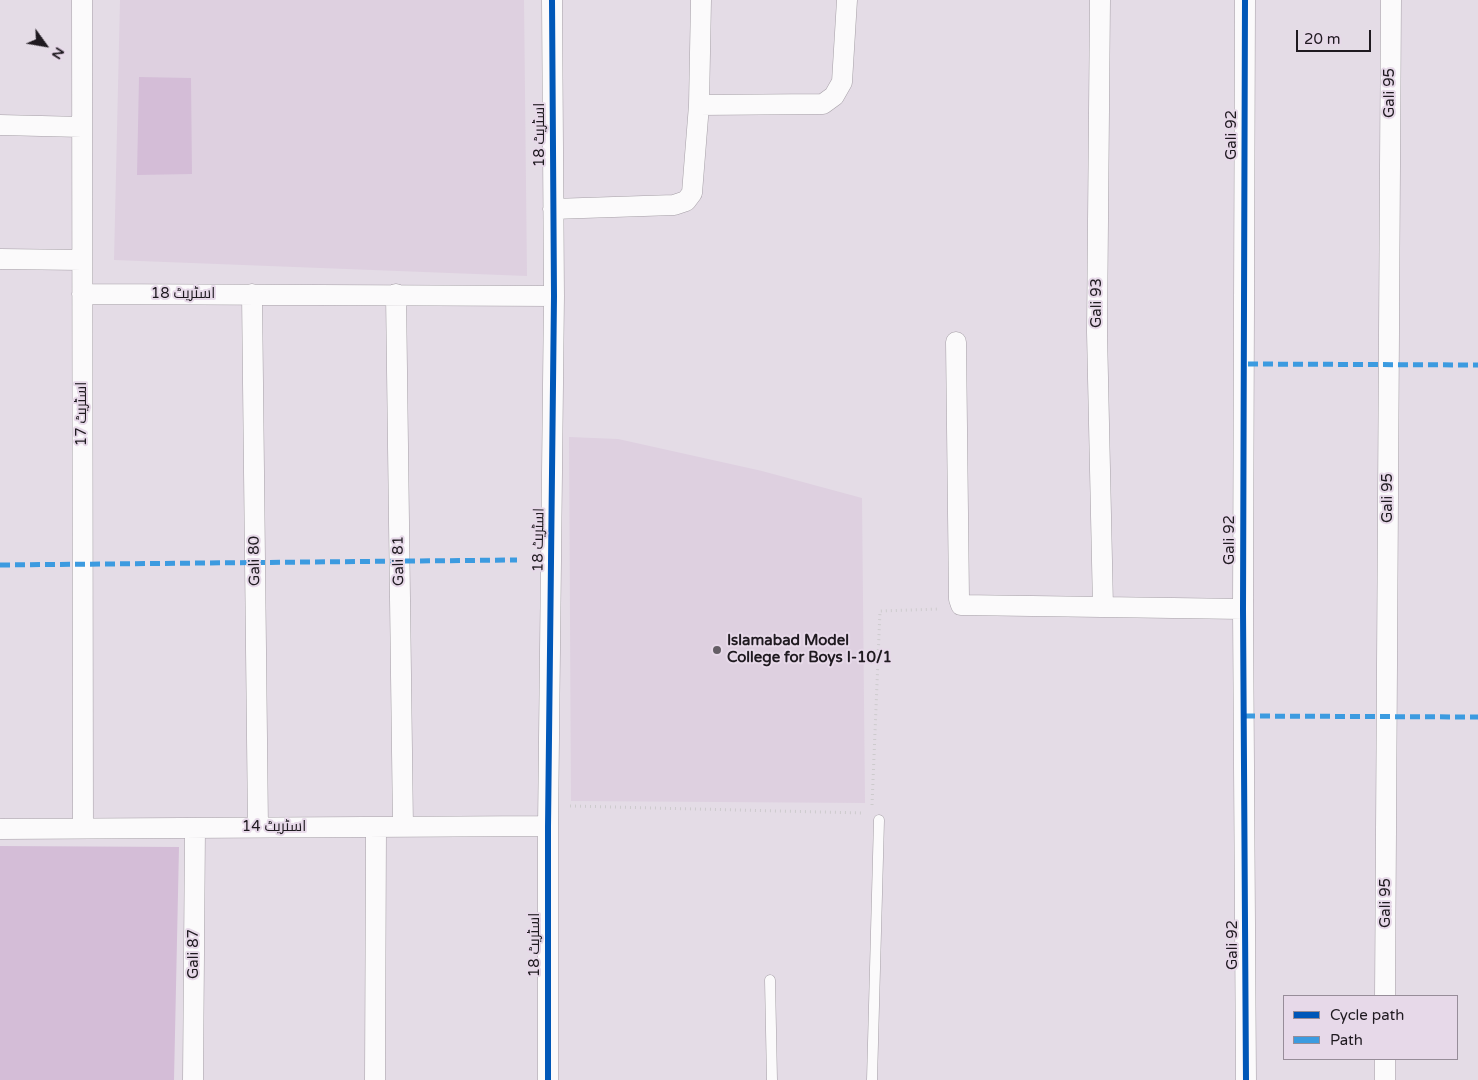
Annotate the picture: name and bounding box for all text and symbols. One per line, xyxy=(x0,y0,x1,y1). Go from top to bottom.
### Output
north arrow xyxy=(20,20,70,70)
scale bar xyxy=(1298,20,1373,52)
text: 20 m xyxy=(1304,30,1341,48)
text: N xyxy=(48,44,68,62)
street label: Gali 95 xyxy=(1381,68,1399,118)
street label: اسٹریٹ 18 xyxy=(531,103,549,167)
street label: Gali 92 xyxy=(1223,110,1241,160)
street label: Gali 93 xyxy=(1088,278,1106,328)
street label: اسٹریٹ 18 xyxy=(151,285,215,303)
street label: اسٹریٹ 17 xyxy=(73,382,91,446)
street label: Gali 95 xyxy=(1379,473,1397,523)
street label: اسٹریٹ 18 xyxy=(529,508,549,572)
street label: Gali 92 xyxy=(1221,515,1239,565)
street label: Gali 80 xyxy=(246,536,264,586)
street label: Gali 81 xyxy=(390,536,408,586)
place label: Islamabad Model College for Boys I-10/1 xyxy=(727,632,892,667)
marker: Islamabad Model College for Boys I-10/1 xyxy=(711,644,723,656)
street label: اسٹریٹ 14 xyxy=(242,818,306,836)
street label: Gali 95 xyxy=(1377,878,1395,928)
street label: اسٹریٹ 18 xyxy=(526,913,544,977)
street label: Gali 92 xyxy=(1224,920,1242,970)
street label: Gali 87 xyxy=(185,929,203,979)
legend xyxy=(1283,995,1458,1060)
text: Cycle path xyxy=(1330,1006,1404,1024)
text: Path xyxy=(1330,1031,1363,1049)

